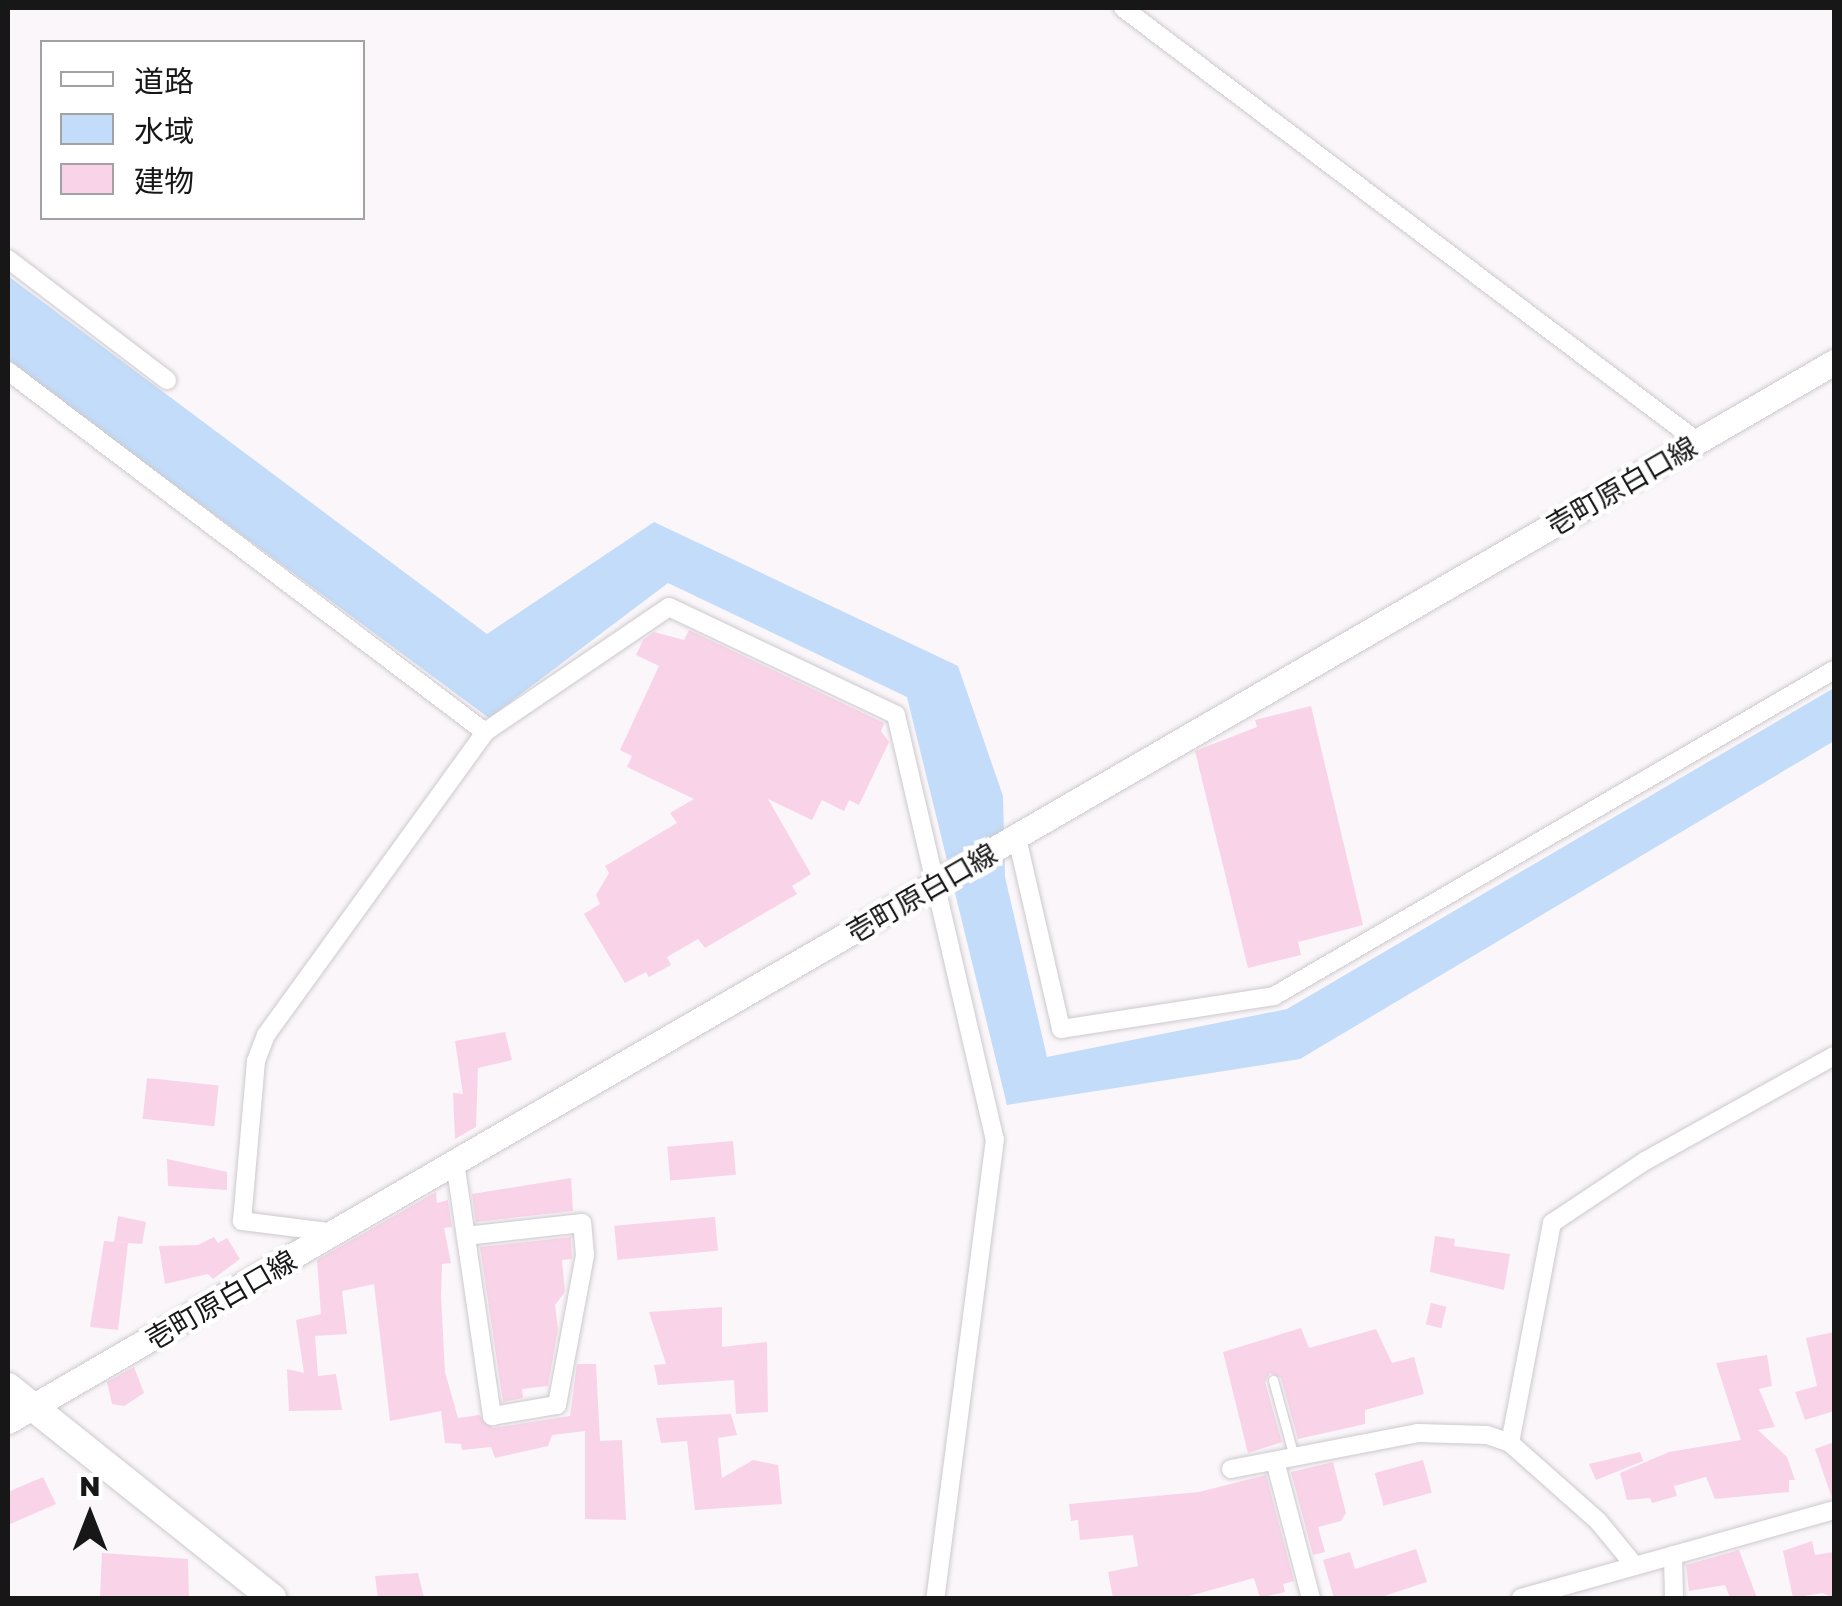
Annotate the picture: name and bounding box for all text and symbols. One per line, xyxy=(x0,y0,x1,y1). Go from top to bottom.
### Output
legend xyxy=(40,40,365,220)
text: 道路 xyxy=(134,63,194,99)
text: 水域 xyxy=(134,113,194,149)
text: 建物 xyxy=(134,163,194,199)
street label: 壱町原白口線 xyxy=(1541,429,1703,543)
street label: 壱町原白口線 xyxy=(841,836,1003,950)
street label: 壱町原白口線 xyxy=(140,1243,302,1357)
north arrow xyxy=(40,1466,140,1566)
text: N xyxy=(79,1469,101,1502)

